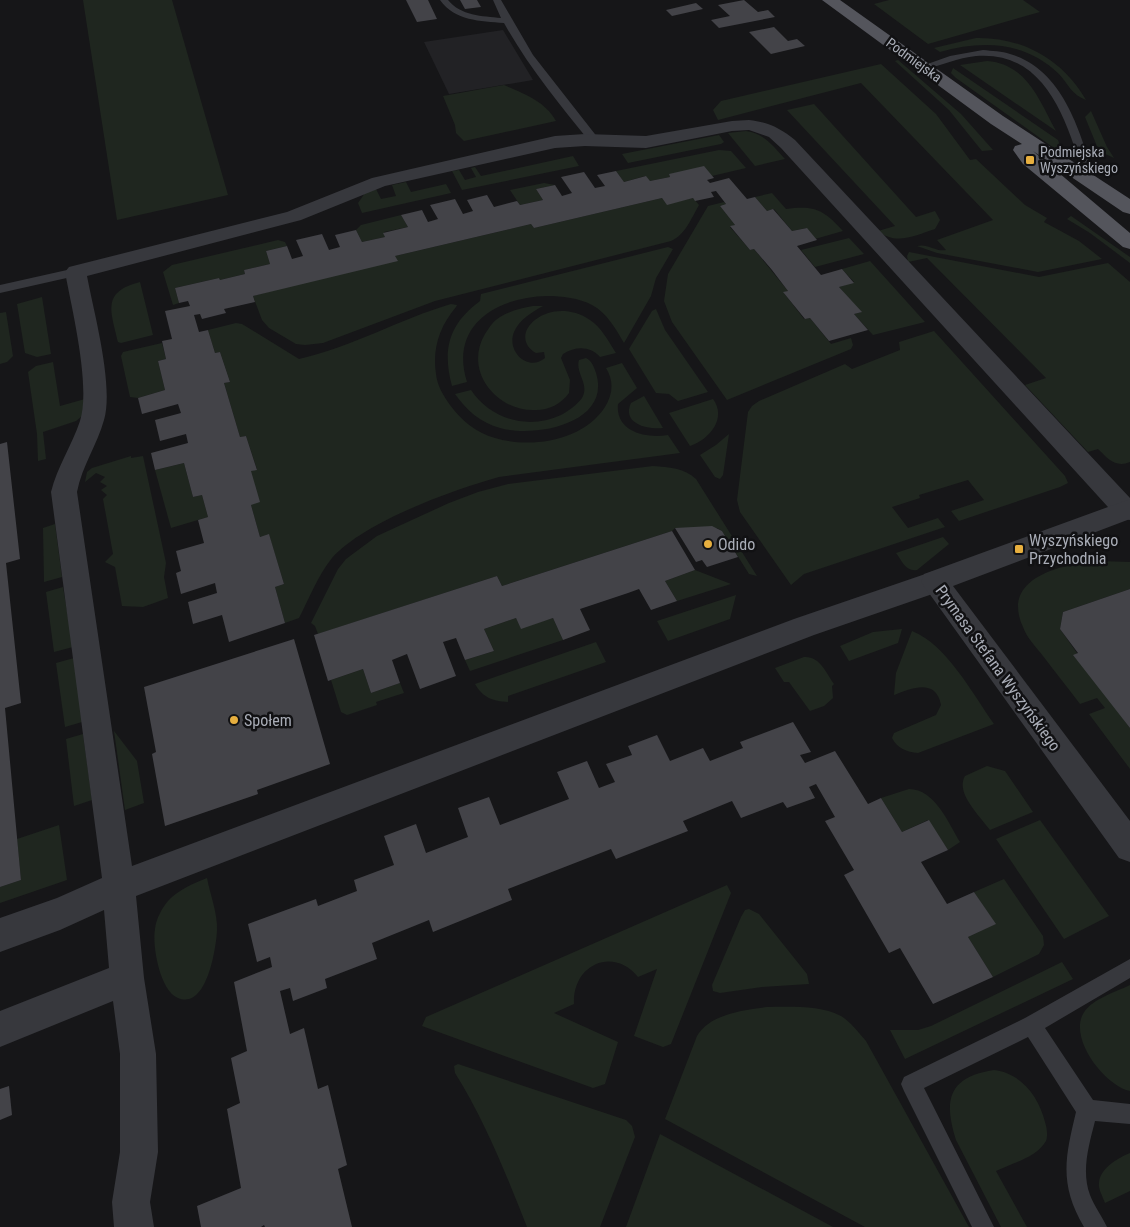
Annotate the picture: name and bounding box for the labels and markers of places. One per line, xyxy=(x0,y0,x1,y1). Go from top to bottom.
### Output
place label: Podmiejska Wyszyńskiego xyxy=(1040,144,1118,176)
marker: Podmiejska Wyszyńskiego xyxy=(1024,154,1036,166)
place label: Wyszyńskiego Przychodnia xyxy=(1029,531,1118,568)
place label: Odido xyxy=(718,535,755,554)
marker: Odido xyxy=(702,538,714,550)
marker: Wyszyńskiego Przychodnia xyxy=(1013,543,1025,555)
place label: Społem xyxy=(244,711,292,730)
marker: Społem xyxy=(228,714,240,726)

